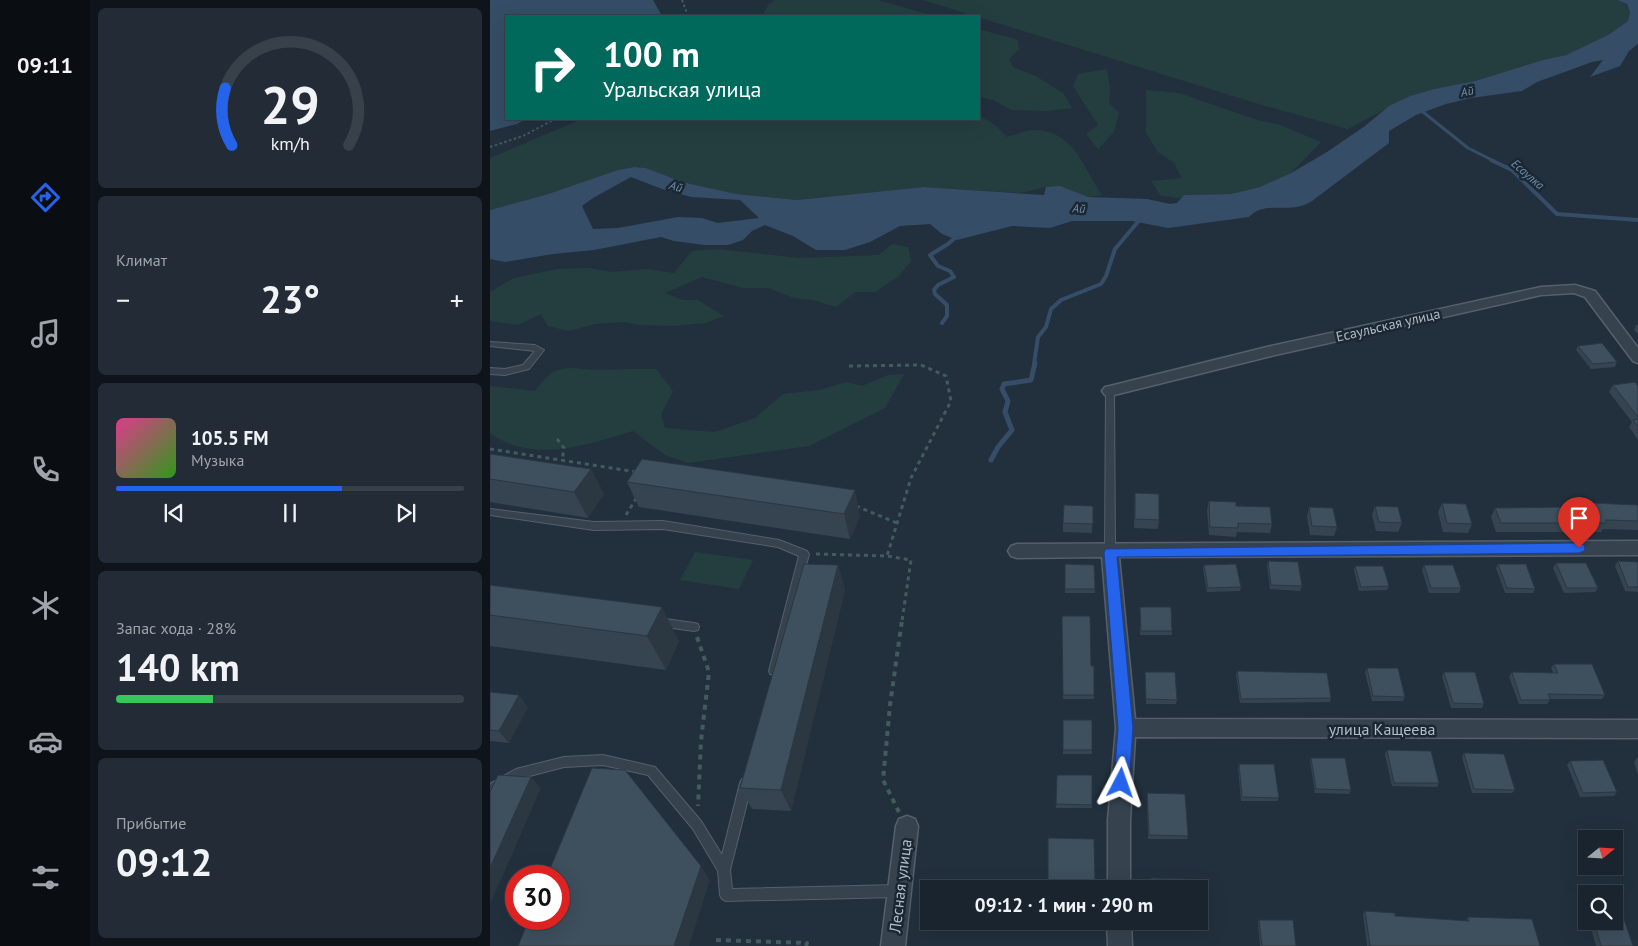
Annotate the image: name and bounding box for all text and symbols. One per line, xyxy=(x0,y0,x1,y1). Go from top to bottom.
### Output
text: 100 m xyxy=(603,31,700,77)
icon: right xyxy=(520,35,585,100)
text: 09:11 xyxy=(17,51,73,79)
text: 29 xyxy=(261,71,319,138)
text: Уральская улица xyxy=(603,75,762,103)
water label: Ай xyxy=(1458,82,1475,100)
text: km/h xyxy=(270,132,310,155)
water label: Есаулка xyxy=(1508,156,1548,192)
water label: Ай xyxy=(667,177,684,195)
icon: directions xyxy=(28,180,63,215)
water label: Ай xyxy=(1071,200,1086,216)
text: Климат xyxy=(116,250,167,270)
text: 23° xyxy=(260,274,320,323)
text: − xyxy=(116,281,130,318)
text: + xyxy=(450,281,464,318)
street label: Есаульская улица xyxy=(1334,304,1442,346)
icon: music xyxy=(28,316,63,351)
text: 105.5 FM xyxy=(191,426,268,450)
text: Музыка xyxy=(191,450,244,470)
icon: phone xyxy=(28,452,63,487)
pin xyxy=(1558,497,1600,548)
icon: previous xyxy=(160,499,188,527)
icon: pause xyxy=(276,499,304,527)
icon: next xyxy=(392,499,420,527)
icon: arrive xyxy=(1565,504,1593,532)
icon: climate xyxy=(28,588,63,623)
text: Запас хода · 28% xyxy=(116,618,236,638)
text: 140 km xyxy=(116,642,240,691)
street label: улица Кащеева xyxy=(1329,719,1435,739)
icon: car xyxy=(28,724,63,759)
position arrow xyxy=(1094,756,1146,808)
text: Прибытие xyxy=(116,813,186,833)
north arrow xyxy=(1578,830,1622,875)
map controls xyxy=(1578,830,1623,930)
text: 09:12 xyxy=(116,837,212,886)
street label: Лесная улица xyxy=(884,838,916,935)
icon: filters xyxy=(28,860,63,895)
speed limit sign: 30 xyxy=(505,865,570,930)
button: search xyxy=(1578,885,1623,930)
text: 09:12 · 1 мин · 290 m xyxy=(975,893,1153,917)

